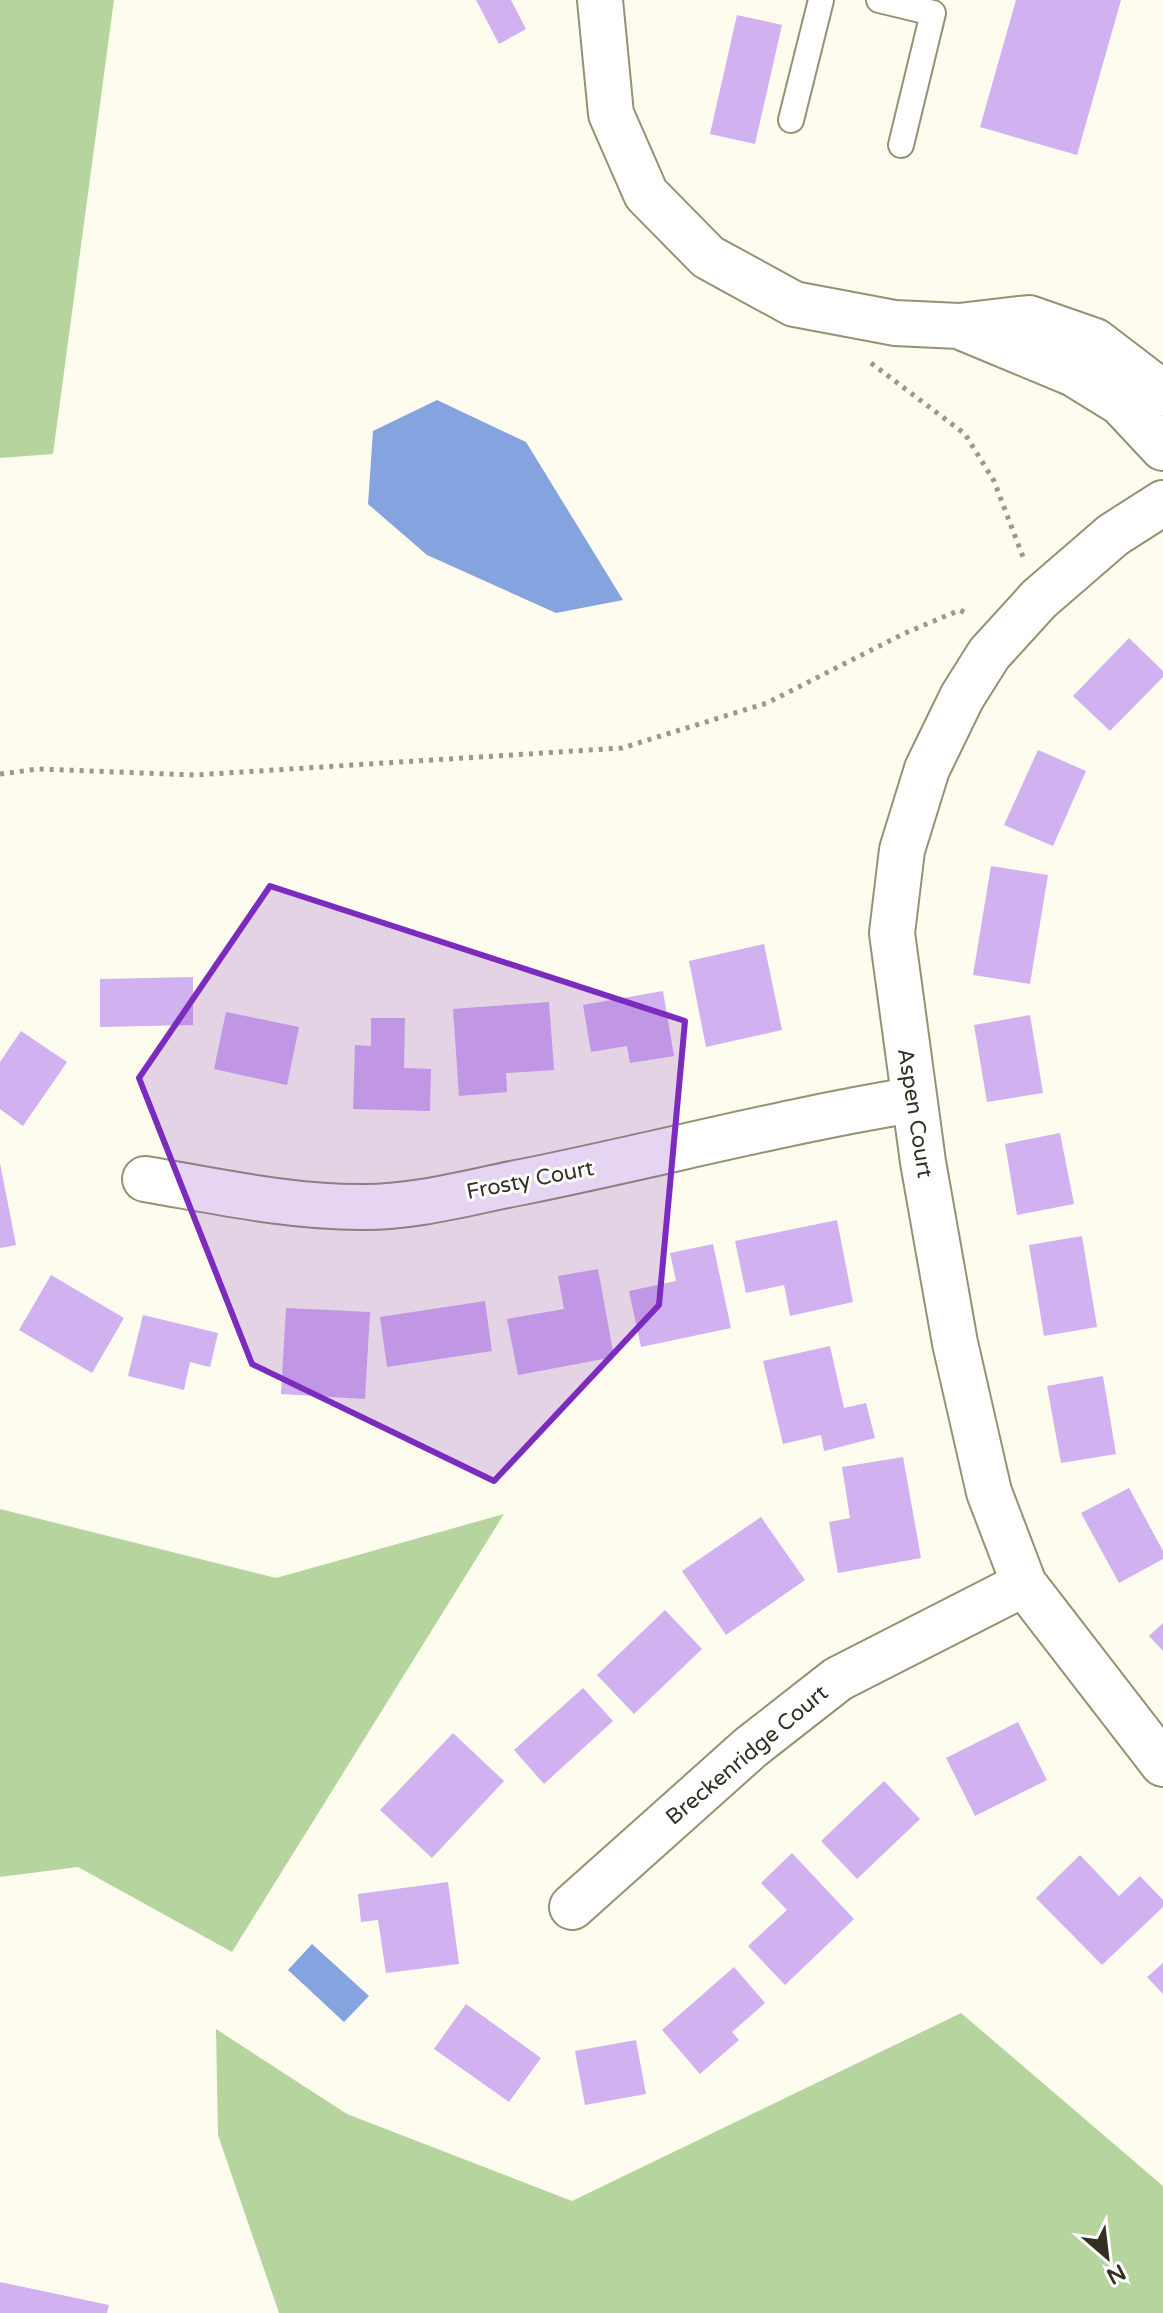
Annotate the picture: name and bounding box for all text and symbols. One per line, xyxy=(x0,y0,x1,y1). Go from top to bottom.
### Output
street label: Aspen Court xyxy=(892,1046,938,1180)
street label: Frosty Court xyxy=(464,1155,596,1205)
street label: Breckenridge Court xyxy=(661,1680,833,1830)
north arrow xyxy=(1067,2217,1147,2297)
text: N xyxy=(1102,2258,1130,2289)

